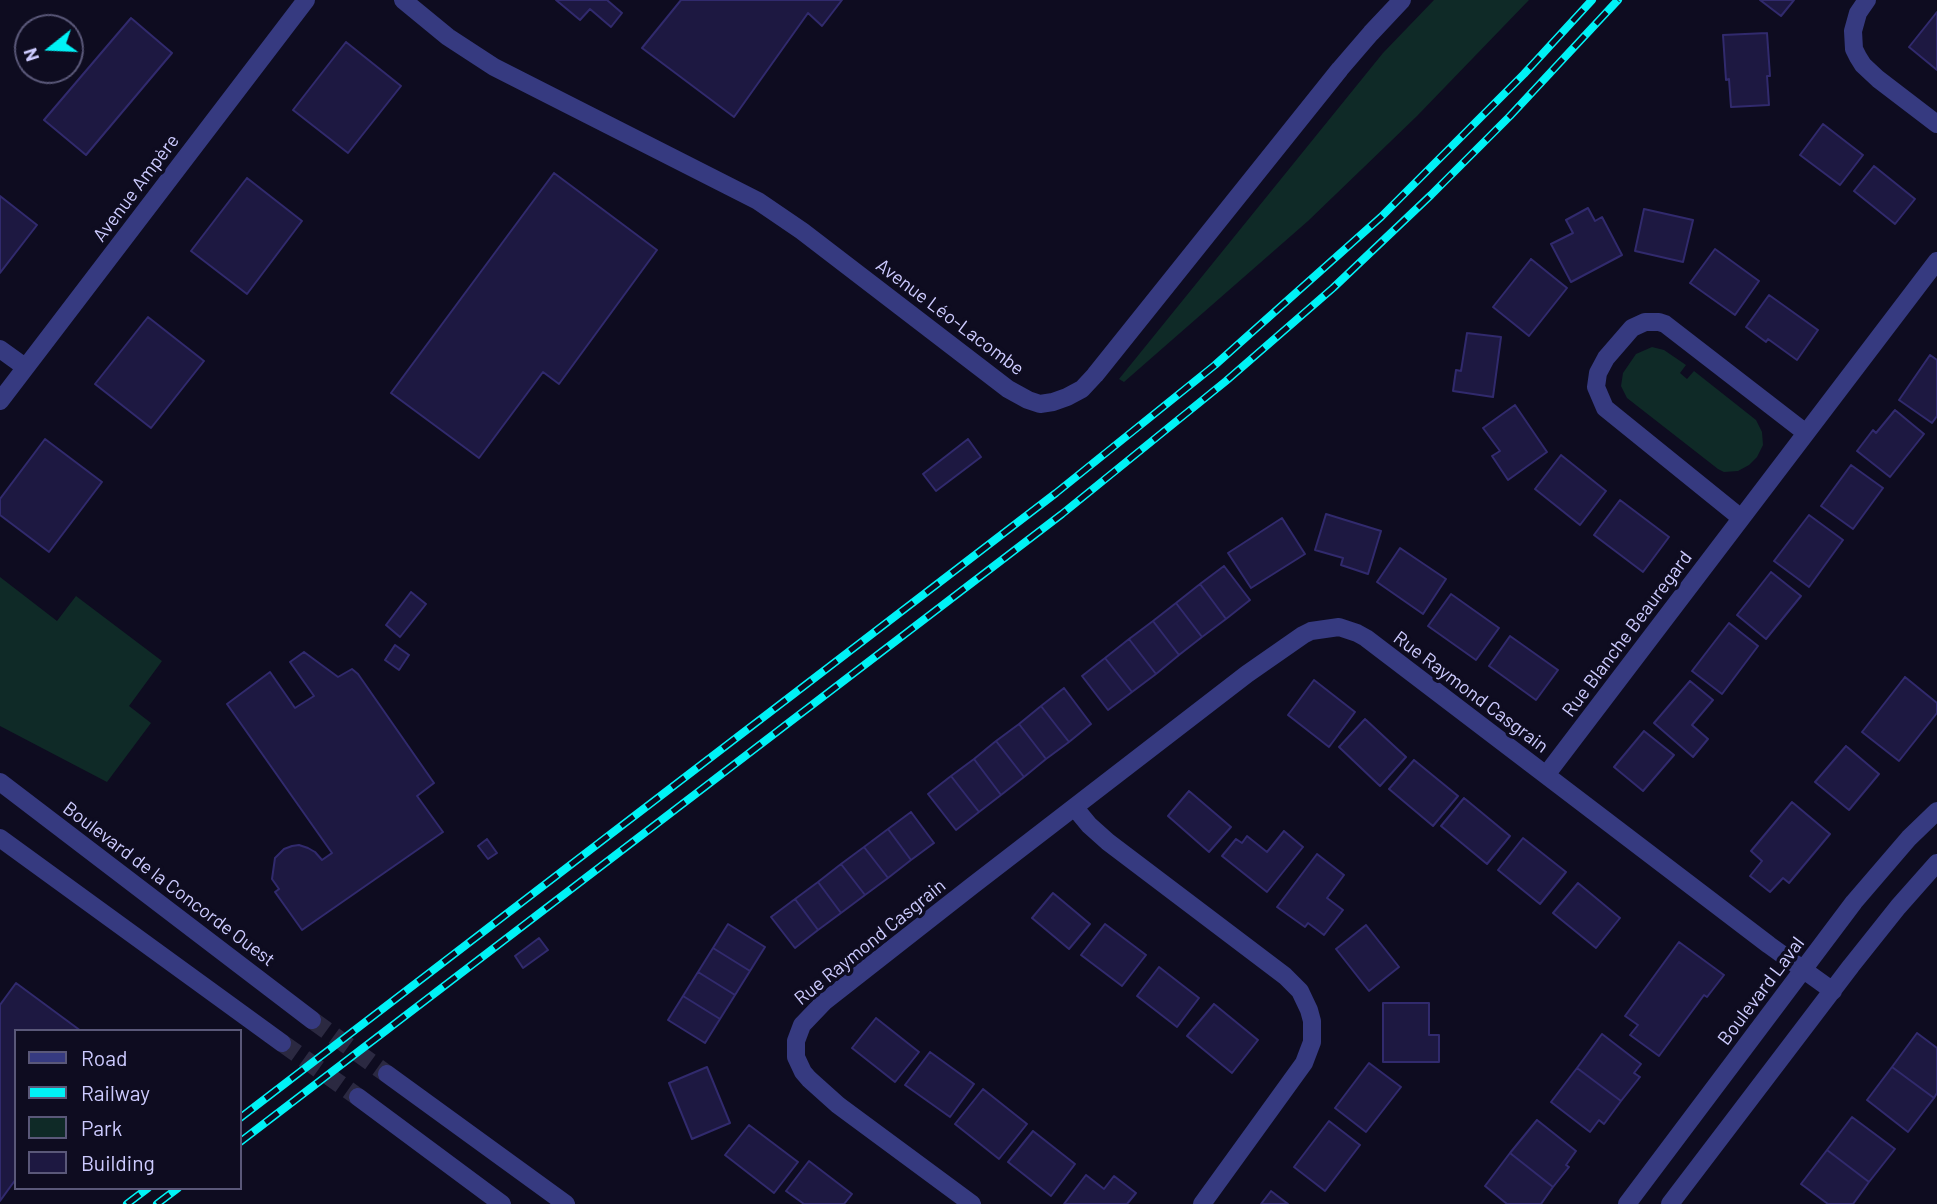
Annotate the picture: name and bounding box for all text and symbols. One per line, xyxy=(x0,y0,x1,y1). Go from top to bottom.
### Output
north arrow xyxy=(14,14,84,84)
text: N xyxy=(18,45,43,65)
street label: Avenue Ampère xyxy=(88,130,184,246)
street label: Avenue Léo-Lacombe xyxy=(871,254,1029,380)
street label: Rue Blanche Beauregard xyxy=(1557,547,1697,721)
street label: Rue Raymond Casgrain xyxy=(1389,626,1553,758)
street label: Boulevard de la Concorde Ouest xyxy=(58,797,280,971)
street label: Rue Raymond Casgrain xyxy=(790,874,950,1010)
street label: Boulevard Laval xyxy=(1713,932,1809,1050)
legend xyxy=(14,1029,242,1190)
text: Road xyxy=(81,1045,127,1070)
text: Railway xyxy=(81,1080,150,1105)
text: Park xyxy=(81,1115,122,1140)
text: Building xyxy=(81,1150,155,1175)

